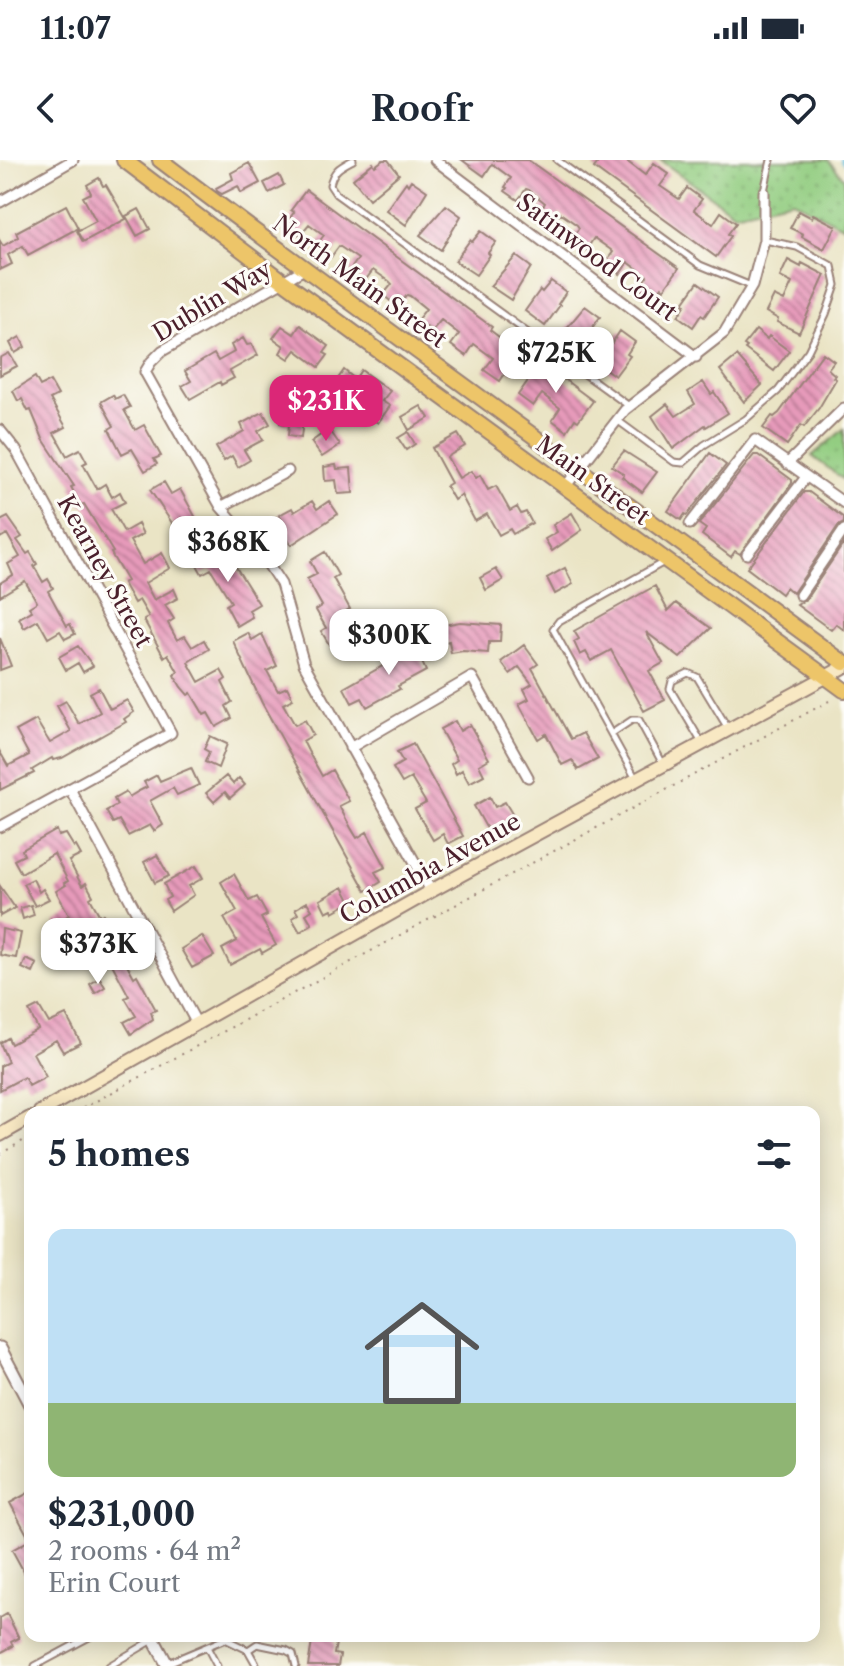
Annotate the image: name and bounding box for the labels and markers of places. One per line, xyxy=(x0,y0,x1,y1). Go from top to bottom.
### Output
pin: $725K xyxy=(500,327,612,395)
pin: $231K xyxy=(270,375,382,443)
pin: $368K xyxy=(172,516,284,584)
pin: $300K xyxy=(333,609,445,677)
pin: $373K xyxy=(42,918,154,986)

